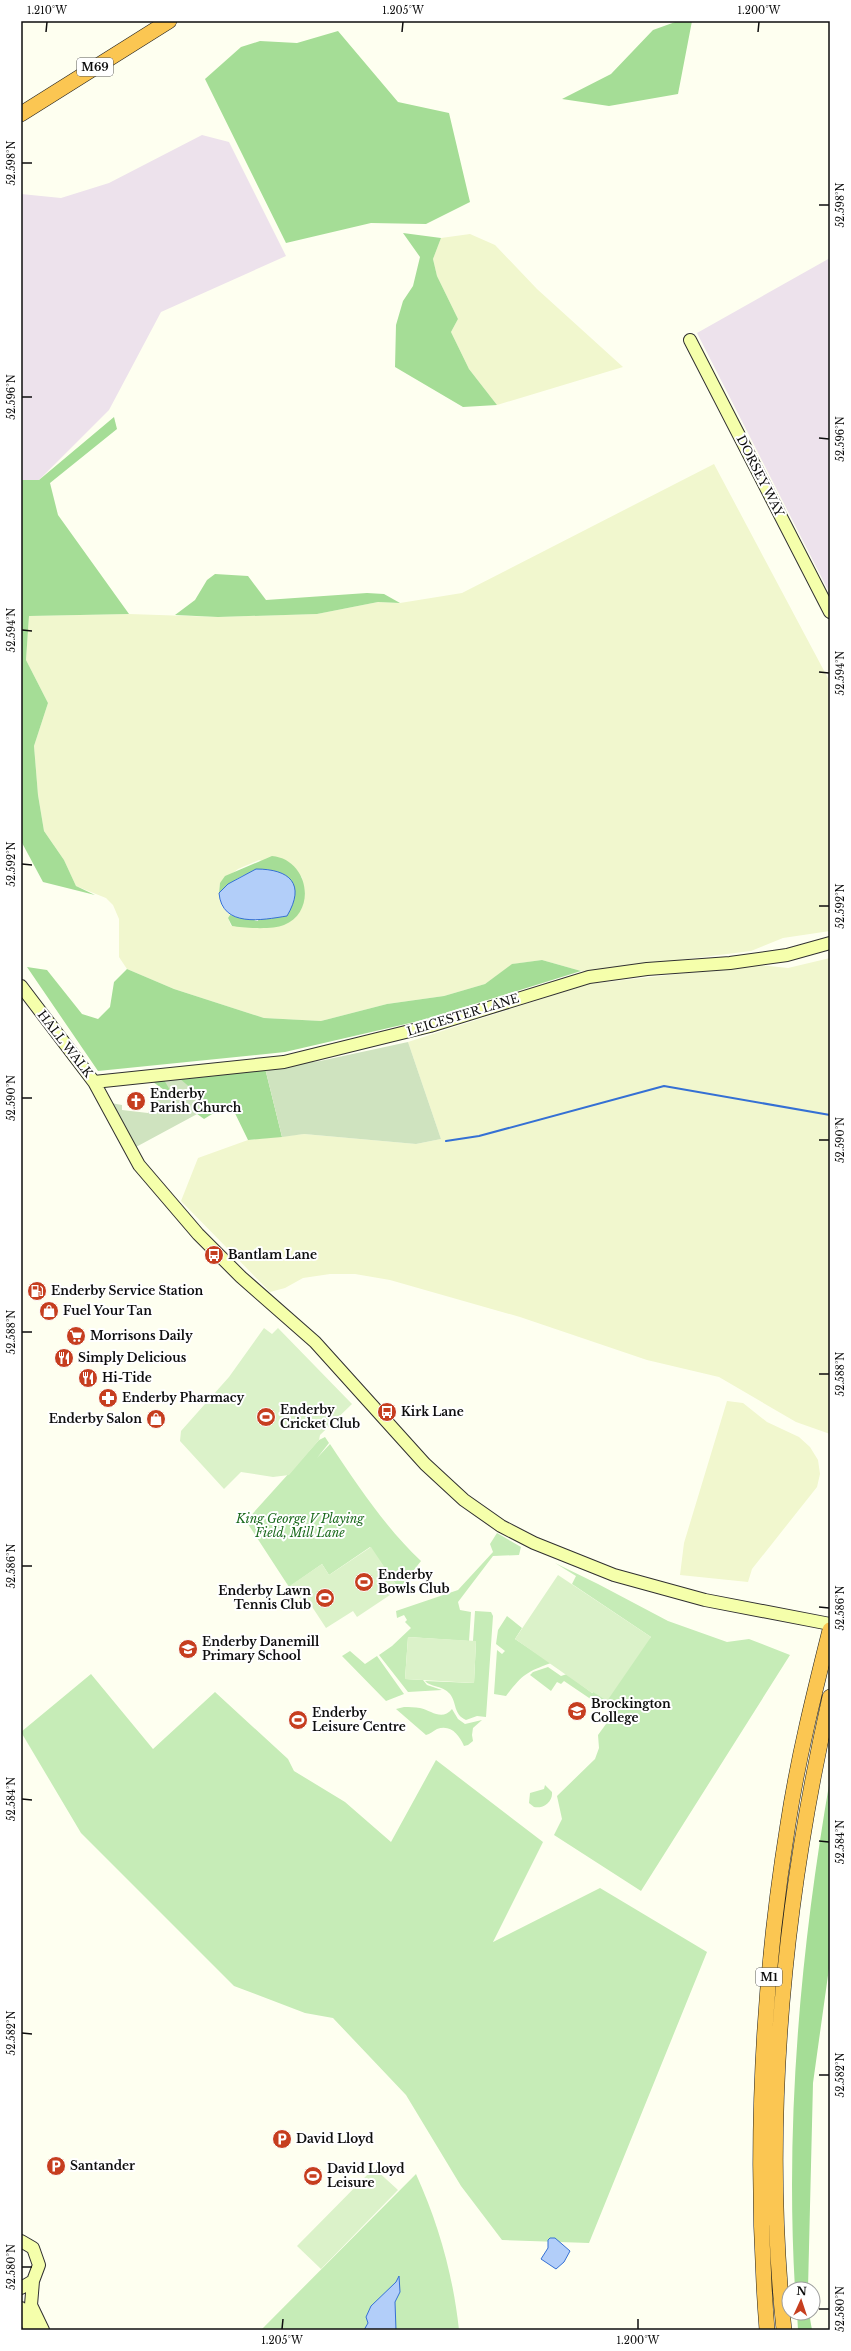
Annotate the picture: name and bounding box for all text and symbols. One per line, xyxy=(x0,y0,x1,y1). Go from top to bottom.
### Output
text: 1.210°W xyxy=(27,4,67,17)
text: 1.205°W xyxy=(382,4,424,17)
text: 1.200°W xyxy=(738,4,781,17)
road number: M69 xyxy=(77,58,113,76)
text: 52.598°N xyxy=(5,140,18,186)
text: 52.598°N xyxy=(834,182,847,228)
text: 52.596°N xyxy=(5,374,18,420)
text: 52.596°N xyxy=(834,416,847,462)
street label: DORSEY WAY xyxy=(733,433,788,519)
text: 52.594°N xyxy=(5,608,18,652)
text: 52.594°N xyxy=(834,651,847,695)
text: 52.592°N xyxy=(5,841,18,887)
text: 52.592°N xyxy=(834,883,847,929)
street label: LEICESTER LANE xyxy=(405,990,521,1039)
street label: HALL WALK xyxy=(35,1007,97,1081)
text: 52.590°N xyxy=(5,1075,18,1121)
place label: Enderby Parish Church xyxy=(150,1086,242,1115)
church icon: Enderby Parish Church xyxy=(125,1090,147,1112)
text: 52.590°N xyxy=(834,1117,847,1163)
bus stop icon: Bantlam Lane xyxy=(203,1244,225,1266)
place label: Bantlam Lane xyxy=(228,1247,317,1262)
fuel station icon: Enderby Service Station xyxy=(26,1280,48,1302)
place label: Enderby Service Station xyxy=(51,1283,204,1298)
shop icon: Fuel Your Tan xyxy=(38,1300,60,1322)
place label: Fuel Your Tan xyxy=(63,1303,152,1318)
text: 52.588°N xyxy=(5,1310,18,1354)
supermarket icon: Morrisons Daily xyxy=(65,1325,87,1347)
place label: Morrisons Daily xyxy=(90,1328,193,1343)
restaurant icon: Simply Delicious xyxy=(53,1347,75,1369)
place label: Simply Delicious xyxy=(78,1350,187,1365)
text: 52.588°N xyxy=(834,1352,847,1396)
restaurant icon: Hi-Tide xyxy=(77,1367,99,1389)
place label: Hi-Tide xyxy=(102,1370,152,1385)
pharmacy icon: Enderby Pharmacy xyxy=(97,1387,119,1409)
place label: Enderby Pharmacy xyxy=(122,1390,245,1405)
bus stop icon: Kirk Lane xyxy=(376,1401,398,1423)
place label: Enderby Cricket Club xyxy=(280,1402,360,1431)
place label: Kirk Lane xyxy=(401,1404,464,1419)
sports icon: Enderby Cricket Club xyxy=(255,1406,277,1428)
shop icon: Enderby Salon xyxy=(145,1408,167,1430)
place label: Enderby Salon xyxy=(49,1411,142,1426)
park label: King George V Playing Field, Mill Lane xyxy=(235,1511,365,1540)
text: 52.586°N xyxy=(5,1543,18,1589)
place label: Enderby Bowls Club xyxy=(378,1567,450,1596)
sports icon: Enderby Bowls Club xyxy=(353,1571,375,1593)
place label: Enderby Lawn Tennis Club xyxy=(218,1583,311,1612)
text: 52.586°N xyxy=(834,1585,847,1631)
sports icon: Enderby Lawn Tennis Club xyxy=(314,1587,336,1609)
place label: Enderby Danemill Primary School xyxy=(202,1634,320,1663)
school or university icon: Enderby Danemill Primary School xyxy=(177,1638,199,1660)
place label: Brockington College xyxy=(591,1696,671,1725)
school or university icon: Brockington College xyxy=(566,1700,588,1722)
place label: Enderby Leisure Centre xyxy=(312,1705,406,1734)
sports icon: Enderby Leisure Centre xyxy=(287,1709,309,1731)
text: 52.584°N xyxy=(5,1777,18,1821)
text: 52.584°N xyxy=(834,1820,847,1864)
road number: M1 xyxy=(756,1968,782,1986)
text: 52.582°N xyxy=(5,2011,18,2055)
text: 52.582°N xyxy=(834,2053,847,2097)
parking icon: David Lloyd xyxy=(271,2128,293,2150)
place label: David Lloyd xyxy=(296,2131,374,2146)
parking icon: Santander xyxy=(45,2155,67,2177)
place label: Santander xyxy=(70,2158,135,2173)
place label: David Lloyd Leisure xyxy=(327,2161,405,2190)
sports icon: David Lloyd Leisure xyxy=(302,2165,324,2187)
text: 52.580°N xyxy=(5,2244,18,2290)
north arrow xyxy=(781,2281,821,2321)
text: N xyxy=(796,2284,808,2298)
text: 52.580°N xyxy=(834,2286,847,2332)
text: 1.205°W xyxy=(261,2334,303,2347)
text: 1.200°W xyxy=(617,2334,660,2347)

